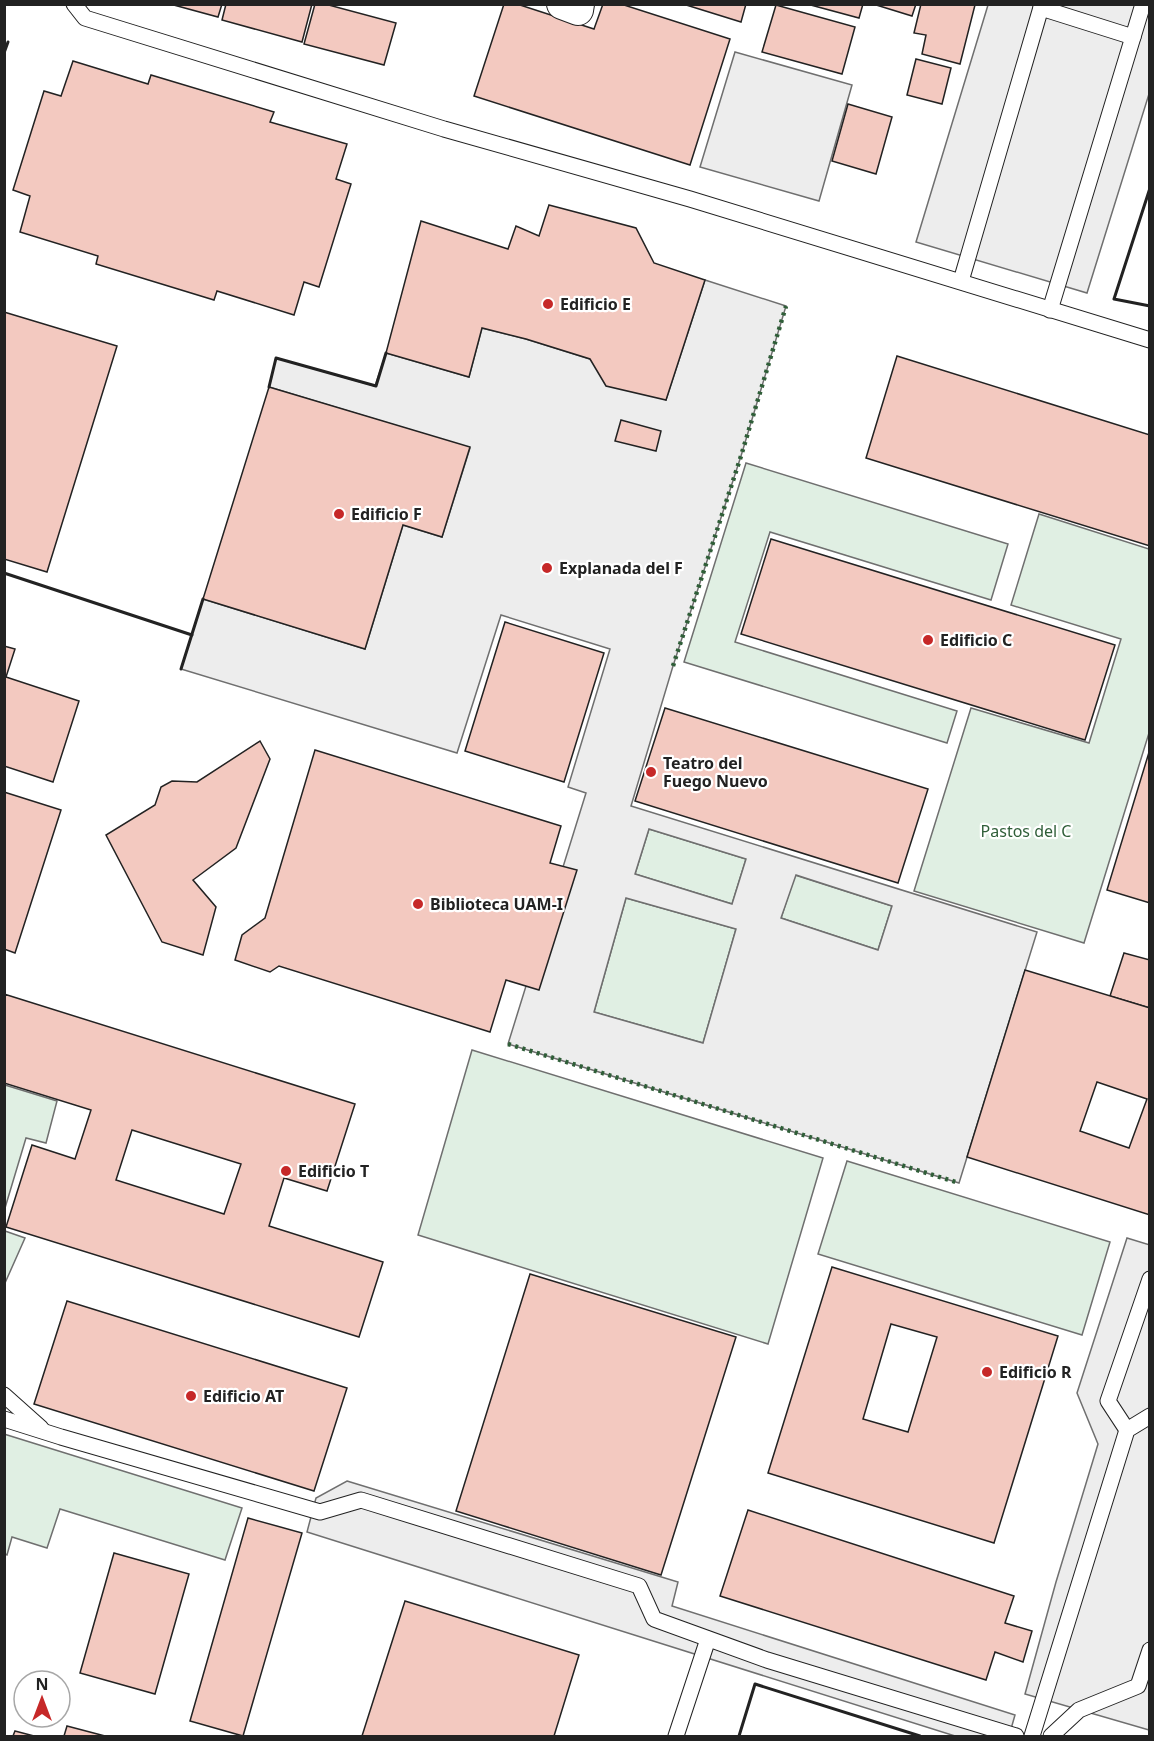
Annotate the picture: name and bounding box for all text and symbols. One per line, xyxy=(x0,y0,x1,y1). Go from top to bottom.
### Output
place label: Edificio E xyxy=(560,293,631,315)
marker: Edificio E xyxy=(541,297,555,311)
place label: Edificio F xyxy=(351,503,422,525)
marker: Edificio F xyxy=(332,507,346,521)
place label: Explanada del F xyxy=(559,557,683,579)
marker: Explanada del F xyxy=(540,561,554,575)
place label: Edificio C xyxy=(940,629,1012,651)
marker: Edificio C xyxy=(921,633,935,647)
place label: Teatro del Fuego Nuevo xyxy=(663,752,768,792)
marker: Teatro del Fuego Nuevo xyxy=(644,765,658,779)
park label: Pastos del C xyxy=(981,820,1071,842)
place label: Biblioteca UAM-I xyxy=(430,893,563,915)
marker: Biblioteca UAM-I xyxy=(411,897,425,911)
place label: Edificio T xyxy=(298,1160,369,1182)
marker: Edificio T xyxy=(279,1164,293,1178)
place label: Edificio R xyxy=(999,1361,1072,1383)
marker: Edificio R xyxy=(980,1365,994,1379)
place label: Edificio AT xyxy=(203,1385,284,1407)
marker: Edificio AT xyxy=(184,1389,198,1403)
north arrow xyxy=(12,1669,72,1729)
text: N xyxy=(35,1673,49,1695)

